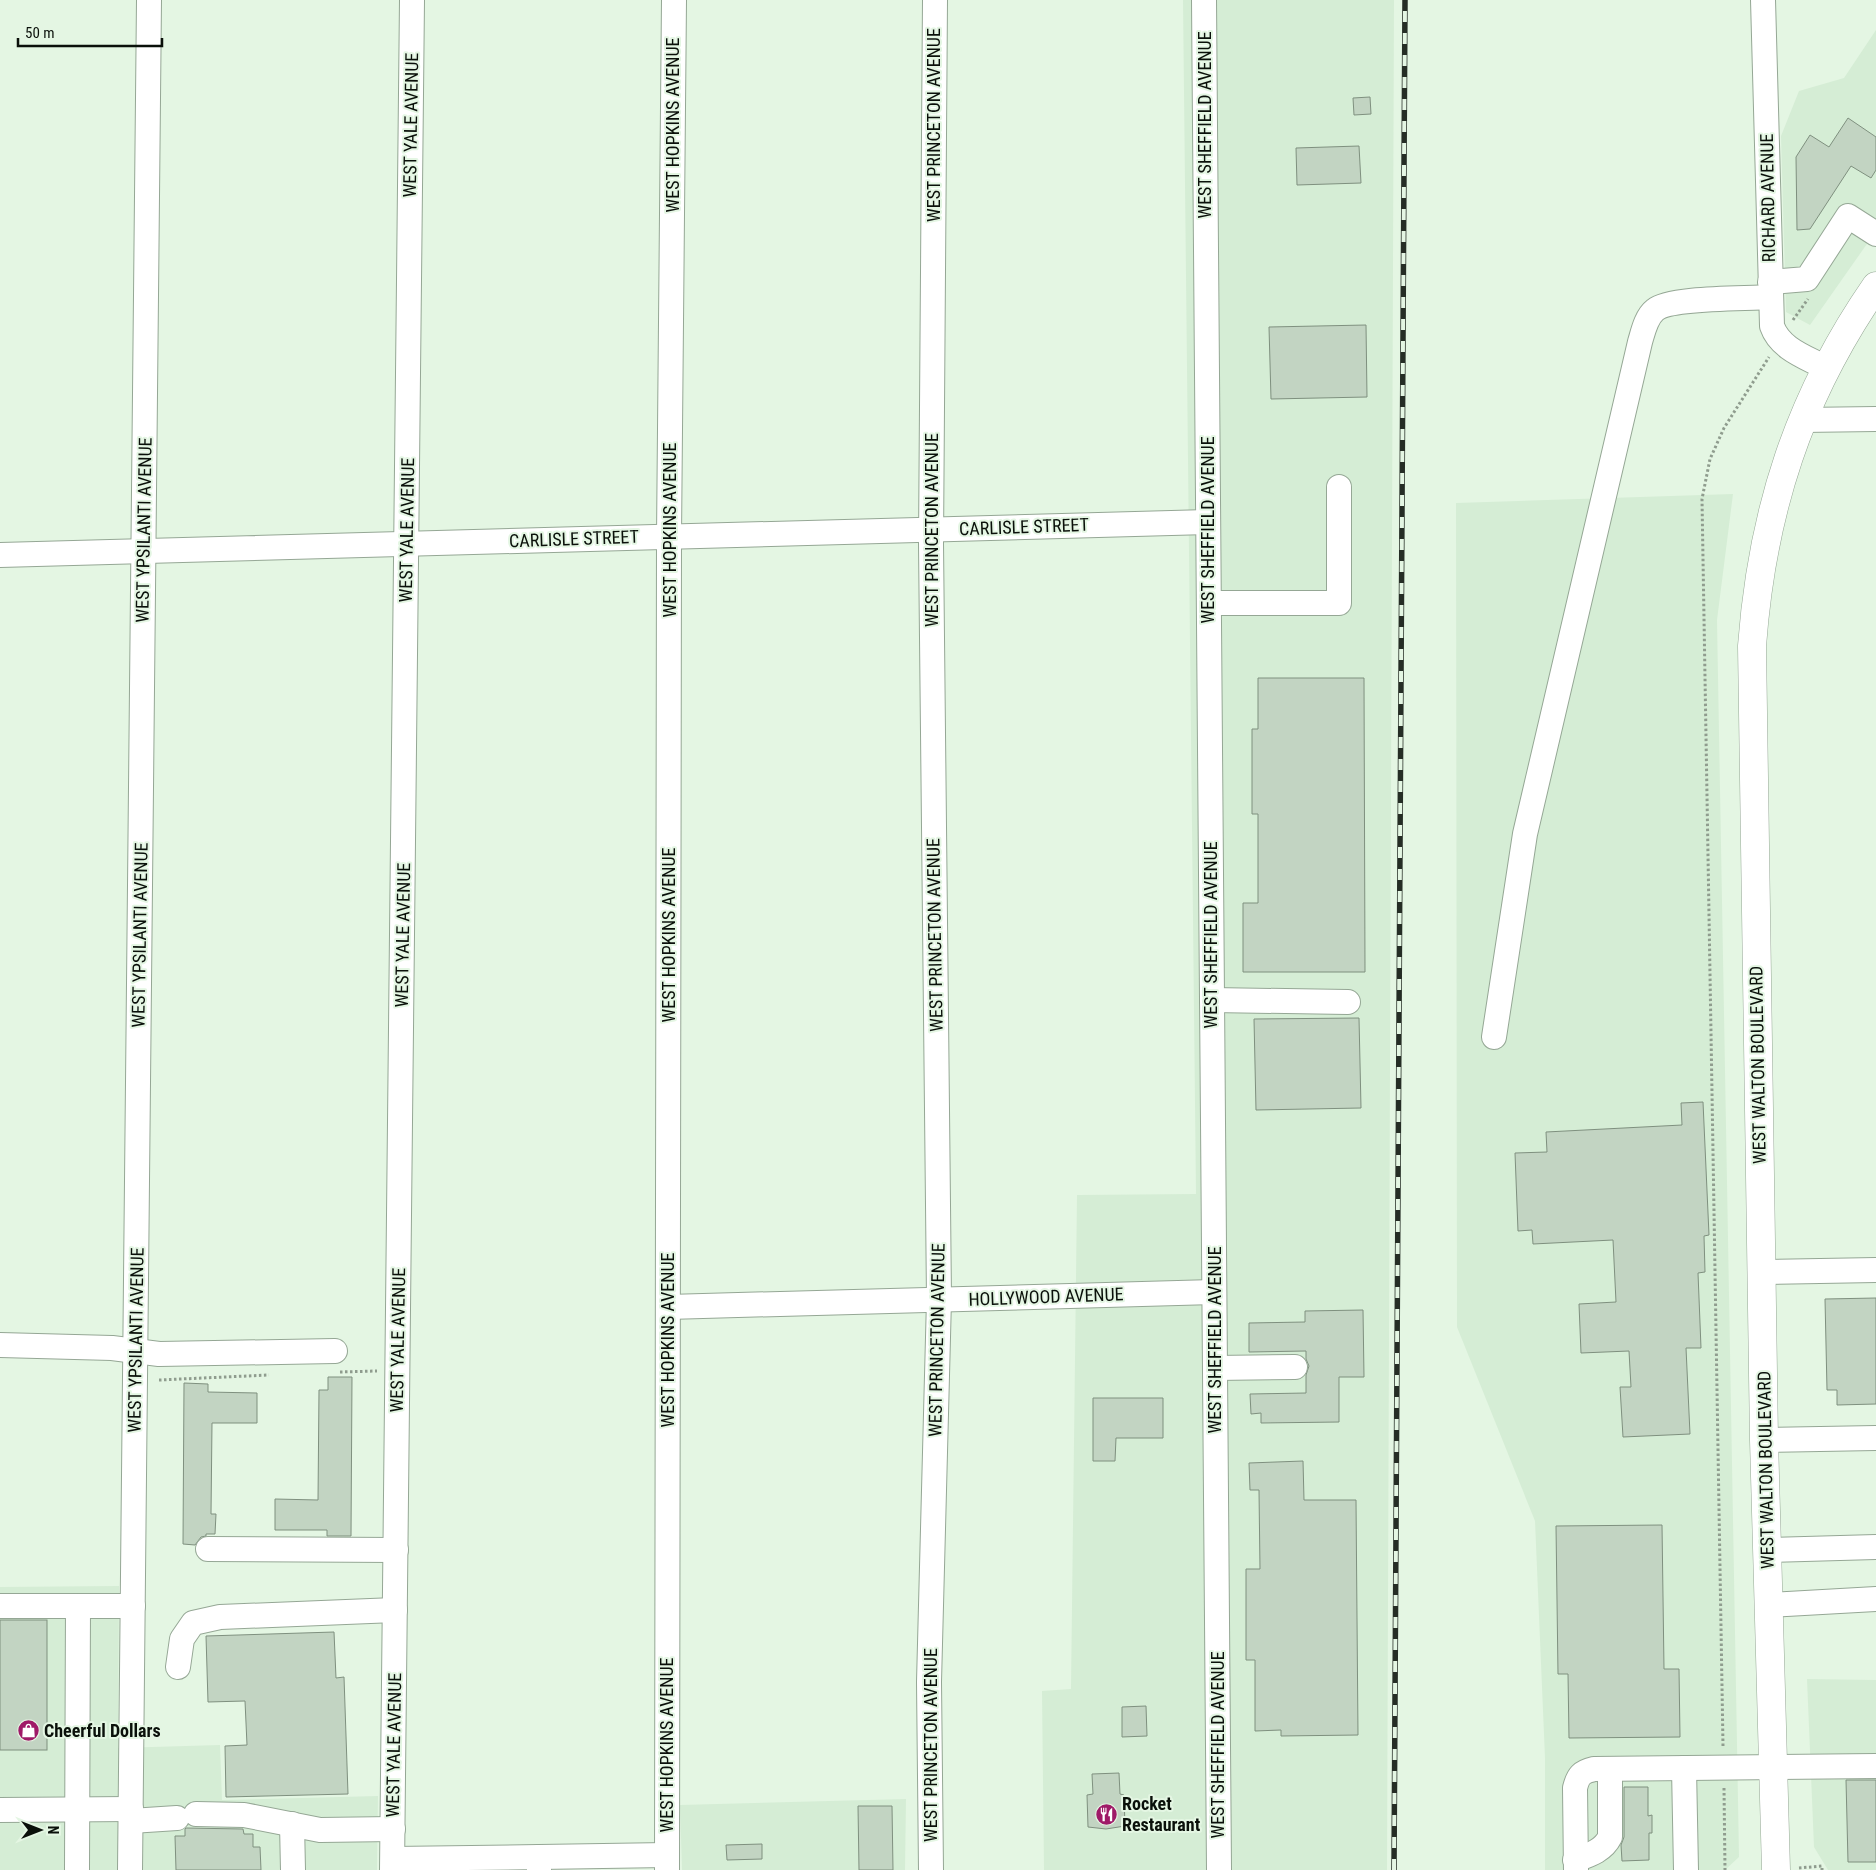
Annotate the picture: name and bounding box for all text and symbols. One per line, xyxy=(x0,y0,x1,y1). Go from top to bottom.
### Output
scale bar xyxy=(18,15,161,47)
text: 50 m xyxy=(25,24,55,42)
street label: WEST PRINCETON AVENUE xyxy=(923,28,944,222)
street label: WEST SHEFFIELD AVENUE xyxy=(1194,31,1215,219)
street label: WEST HOPKINS AVENUE xyxy=(662,38,683,212)
street label: WEST YALE AVENUE xyxy=(399,52,422,197)
street label: RICHARD AVENUE xyxy=(1756,133,1779,263)
street label: WEST PRINCETON AVENUE xyxy=(921,433,942,627)
street label: WEST SHEFFIELD AVENUE xyxy=(1197,436,1218,624)
street label: WEST YPSILANTI AVENUE xyxy=(131,437,156,623)
street label: WEST HOPKINS AVENUE xyxy=(659,443,680,617)
street label: WEST YALE AVENUE xyxy=(395,457,418,602)
street label: CARLISLE STREET xyxy=(959,514,1089,539)
street label: CARLISLE STREET xyxy=(509,526,639,551)
street label: WEST PRINCETON AVENUE xyxy=(922,838,947,1032)
street label: WEST SHEFFIELD AVENUE xyxy=(1200,841,1221,1029)
street label: WEST YPSILANTI AVENUE xyxy=(127,842,152,1028)
street label: WEST HOPKINS AVENUE xyxy=(658,848,679,1022)
street label: WEST YALE AVENUE xyxy=(391,862,414,1007)
street label: WEST WALTON BOULEVARD xyxy=(1745,966,1770,1164)
street label: WEST PRINCETON AVENUE xyxy=(924,1243,949,1437)
street label: WEST SHEFFIELD AVENUE xyxy=(1204,1246,1225,1434)
street label: WEST YPSILANTI AVENUE xyxy=(123,1247,148,1433)
street label: WEST HOPKINS AVENUE xyxy=(657,1253,678,1427)
street label: WEST YALE AVENUE xyxy=(386,1267,409,1412)
street label: HOLLYWOOD AVENUE xyxy=(968,1283,1124,1310)
street label: WEST WALTON BOULEVARD xyxy=(1753,1371,1778,1569)
street label: WEST PRINCETON AVENUE xyxy=(920,1648,941,1842)
street label: WEST SHEFFIELD AVENUE xyxy=(1207,1651,1228,1839)
street label: WEST HOPKINS AVENUE xyxy=(656,1658,677,1832)
street label: WEST YALE AVENUE xyxy=(382,1672,405,1817)
shop icon: Cheerful Dollars xyxy=(16,1719,40,1743)
place label: Cheerful Dollars xyxy=(44,1720,161,1741)
place label: Rocket Restaurant xyxy=(1122,1793,1201,1835)
restaurant icon: Rocket Restaurant xyxy=(1094,1802,1118,1826)
north arrow xyxy=(15,1805,65,1855)
text: N xyxy=(45,1826,61,1834)

